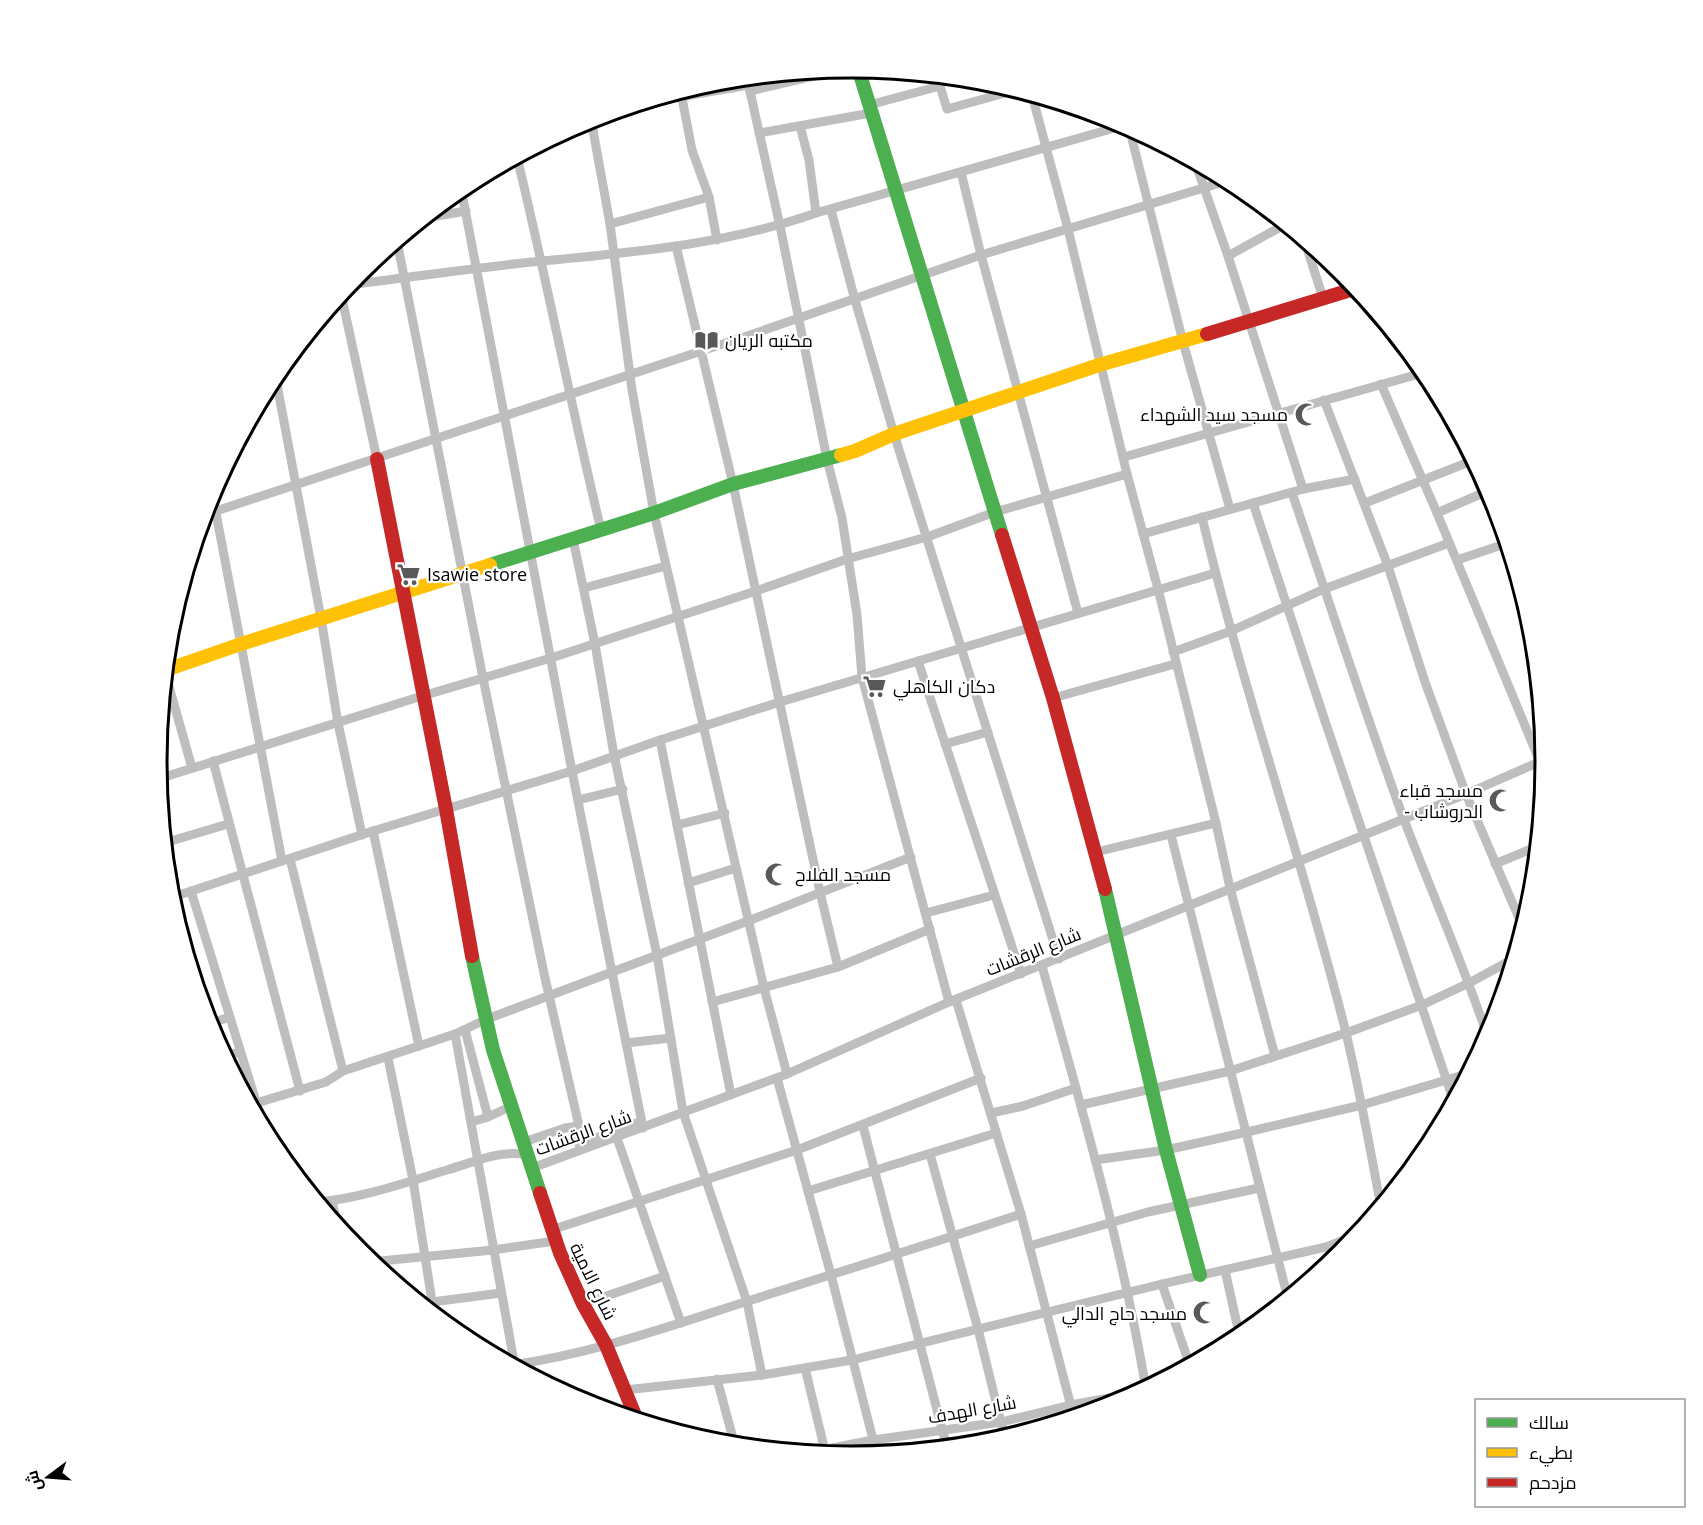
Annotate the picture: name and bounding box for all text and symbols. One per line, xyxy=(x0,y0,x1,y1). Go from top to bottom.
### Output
library icon: مكتبه الريان xyxy=(694,327,720,353)
place label: مكتبه الريان xyxy=(725,328,813,352)
mosque icon: مسجد سيد الشهداء xyxy=(1293,401,1319,427)
place label: مسجد سيد الشهداء xyxy=(1140,402,1288,426)
supermarket icon: Isawie store xyxy=(396,561,422,587)
place label: Isawie store xyxy=(427,562,527,586)
supermarket icon: دكان الكاهلي xyxy=(862,673,888,699)
place label: دكان الكاهلي xyxy=(893,674,995,701)
place label: مسجد قباء - الدروشاب xyxy=(1399,778,1483,823)
mosque icon: مسجد قباء - الدروشاب xyxy=(1488,787,1514,813)
mosque icon: مسجد الفلاح xyxy=(764,861,790,887)
place label: مسجد الفلاح xyxy=(795,862,891,887)
street label: شارع الرقشات xyxy=(982,921,1085,982)
street label: شارع الرقشات xyxy=(532,1104,635,1161)
street label: شارع الامية xyxy=(564,1238,623,1324)
mosque icon: مسجد حاج الدالي xyxy=(1192,1300,1218,1326)
place label: مسجد حاج الدالي xyxy=(1062,1301,1187,1328)
street label: شارع الهدف xyxy=(926,1389,1018,1430)
legend xyxy=(1475,1399,1685,1507)
text: سالك xyxy=(1529,1410,1569,1434)
text: بطيء xyxy=(1529,1440,1573,1467)
north arrow xyxy=(18,1447,78,1507)
text: ش xyxy=(20,1468,47,1494)
text: مزدحم xyxy=(1529,1470,1577,1495)

